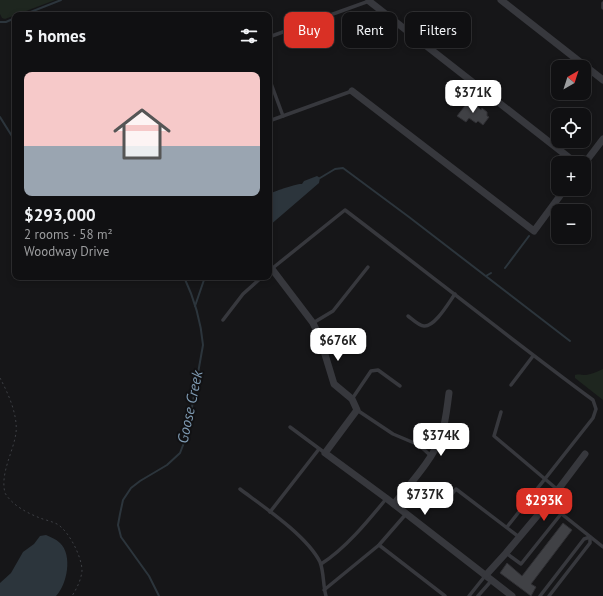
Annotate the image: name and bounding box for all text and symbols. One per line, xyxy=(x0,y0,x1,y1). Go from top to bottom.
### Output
chip: Buy xyxy=(284,12,334,48)
chip: Rent xyxy=(342,12,397,48)
chip: Filters xyxy=(405,12,471,48)
text: 5 homes xyxy=(24,25,86,47)
icon: filters xyxy=(238,25,260,47)
north arrow xyxy=(551,60,591,100)
map controls xyxy=(551,60,591,244)
pin: $371K xyxy=(445,80,501,114)
text: $371K xyxy=(454,84,492,101)
icon: home xyxy=(106,98,178,170)
button: locate xyxy=(551,108,591,148)
button: + xyxy=(551,156,591,196)
text: $293,000 xyxy=(24,204,96,226)
button: − xyxy=(551,204,591,244)
text: 2 rooms · 58 m² xyxy=(24,226,113,243)
text: Woodway Drive xyxy=(24,243,109,260)
pin: $676K xyxy=(310,328,366,362)
text: $676K xyxy=(319,332,357,349)
water label: Goose Creek xyxy=(173,368,207,445)
pin: $374K xyxy=(413,423,469,457)
text: $374K xyxy=(422,427,460,444)
pin: $737K xyxy=(397,482,453,516)
text: $737K xyxy=(406,486,444,503)
pin: $293K xyxy=(516,488,572,522)
text: $293K xyxy=(525,492,563,509)

